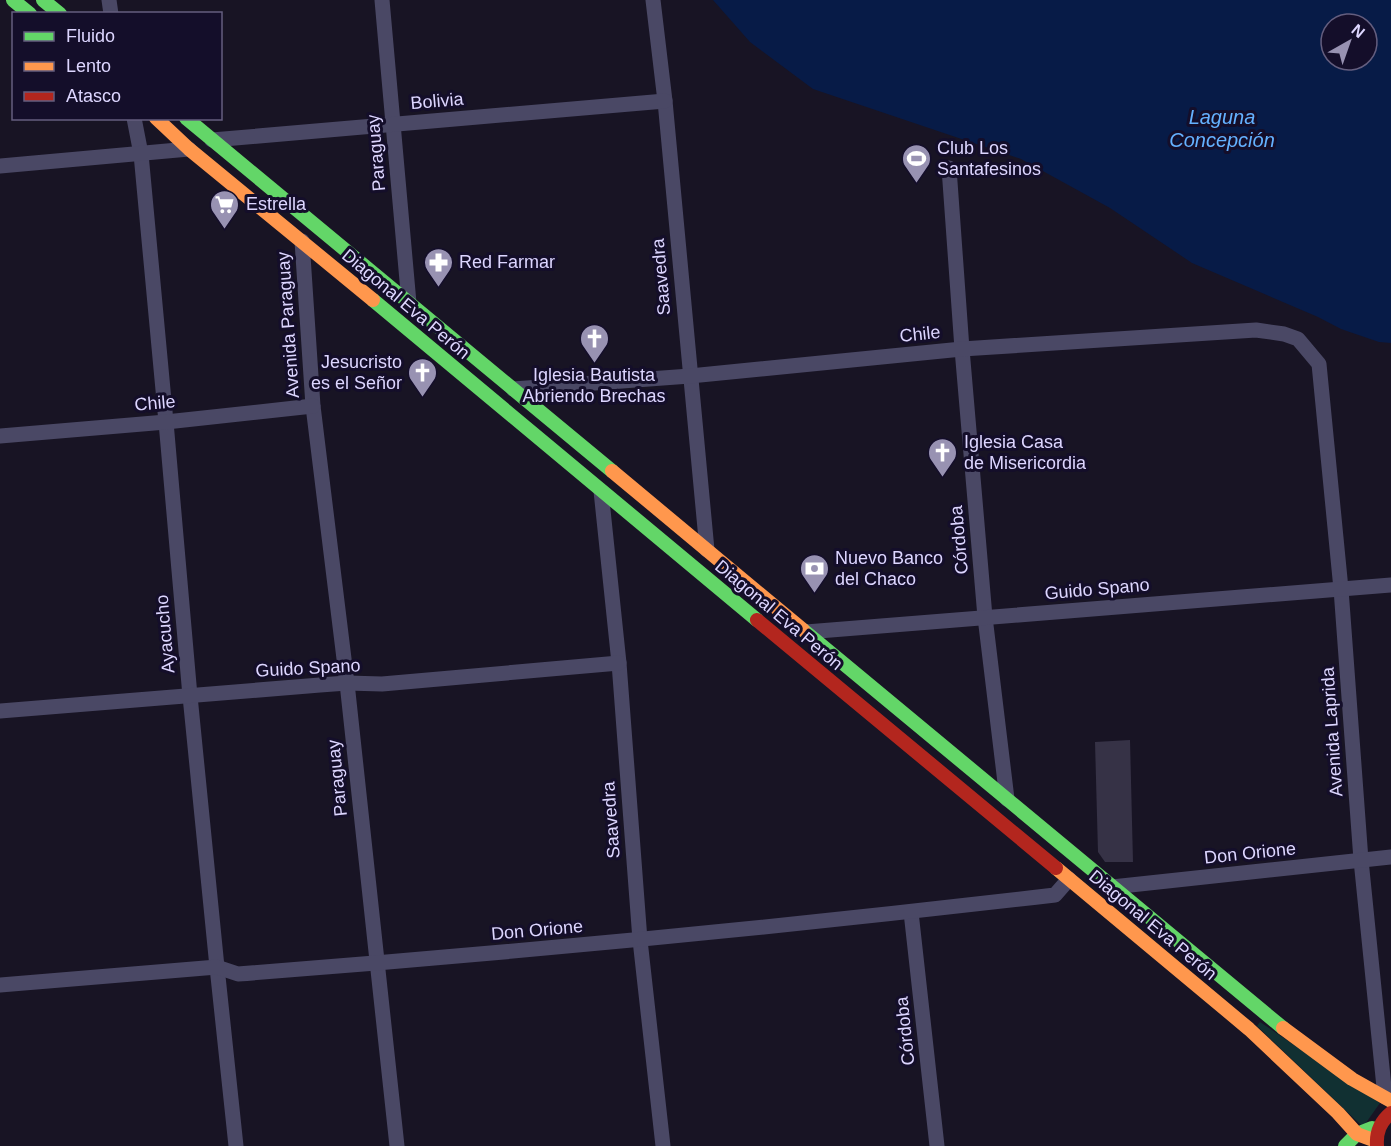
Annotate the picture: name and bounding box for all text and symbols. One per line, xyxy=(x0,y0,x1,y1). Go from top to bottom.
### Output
legend xyxy=(12,12,222,120)
north arrow xyxy=(1319,12,1379,72)
text: N xyxy=(1348,21,1368,41)
text: Fluido xyxy=(66,26,115,46)
text: Lento xyxy=(66,56,111,76)
text: Atasco xyxy=(66,86,121,106)
street label: Bolivia xyxy=(410,89,465,113)
water label: Laguna Concepción xyxy=(1169,106,1275,151)
street label: Paraguay xyxy=(363,114,389,192)
place label: Club Los Santafesinos xyxy=(937,138,1041,179)
sports icon: Club Los Santafesinos xyxy=(900,142,932,184)
supermarket icon: Estrella xyxy=(209,188,241,230)
place label: Estrella xyxy=(246,194,307,214)
street label: Saavedra xyxy=(648,237,674,316)
street label: Diagonal Eva Perón xyxy=(338,245,474,363)
pharmacy icon: Red Farmar xyxy=(422,246,454,288)
street label: Avenida Paraguay xyxy=(273,251,303,399)
place label: Red Farmar xyxy=(459,252,555,272)
church icon: Iglesia Bautista Abriendo Brechas xyxy=(578,322,610,364)
street label: Chile xyxy=(899,322,941,346)
place label: Jesucristo es el Señor xyxy=(311,352,402,393)
church icon: Jesucristo es el Señor xyxy=(407,356,439,398)
place label: Iglesia Bautista Abriendo Brechas xyxy=(522,365,666,406)
street label: Chile xyxy=(134,391,176,415)
place label: Iglesia Casa de Misericordia xyxy=(964,432,1087,473)
church icon: Iglesia Casa de Misericordia xyxy=(927,436,959,478)
street label: Córdoba xyxy=(946,504,972,575)
place label: Nuevo Banco del Chaco xyxy=(835,548,943,589)
bank icon: Nuevo Banco del Chaco xyxy=(798,552,830,594)
street label: Diagonal Eva Perón xyxy=(711,556,847,674)
street label: Guido Spano xyxy=(1044,574,1150,604)
street label: Ayacucho xyxy=(152,594,178,674)
street label: Guido Spano xyxy=(255,655,361,681)
street label: Avenida Laprida xyxy=(1317,666,1347,797)
street label: Paraguay xyxy=(323,739,351,817)
street label: Saavedra xyxy=(598,780,624,859)
street label: Don Orione xyxy=(1203,838,1297,868)
street label: Diagonal Eva Perón xyxy=(1085,866,1221,984)
street label: Don Orione xyxy=(490,916,584,944)
street label: Córdoba xyxy=(891,995,919,1066)

